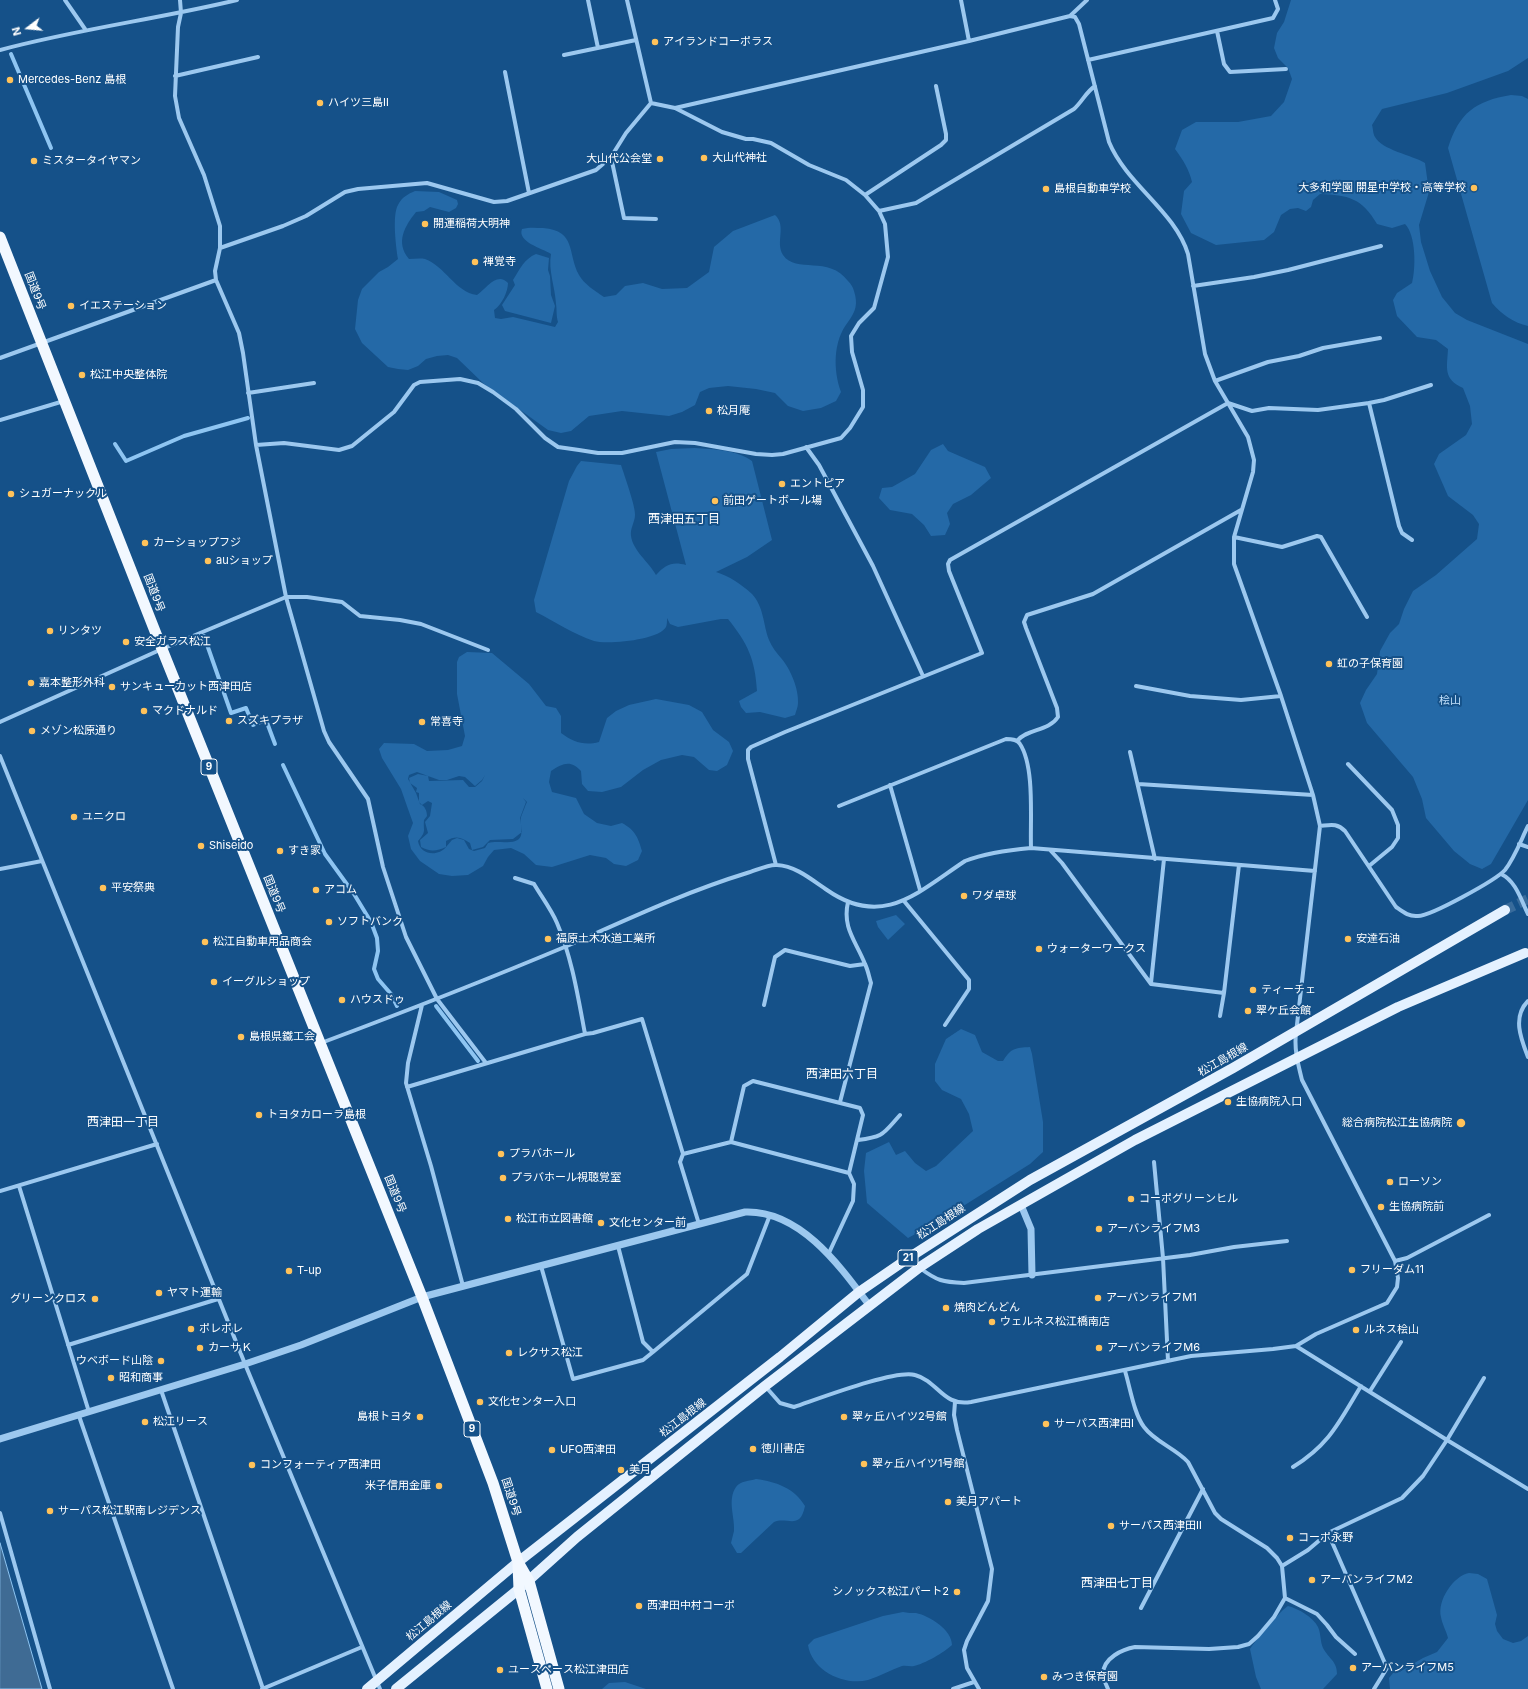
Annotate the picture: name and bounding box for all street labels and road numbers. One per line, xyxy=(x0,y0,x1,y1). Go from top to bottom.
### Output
street label: 国道9号 xyxy=(22,270,48,312)
street label: 国道9号 xyxy=(141,572,167,614)
road number: 9 xyxy=(201,759,217,775)
street label: 国道9号 xyxy=(260,873,288,915)
street label: 松江島根線 xyxy=(1196,1041,1250,1079)
street label: 国道9号 xyxy=(381,1173,409,1215)
street label: 松江島根線 xyxy=(914,1201,968,1243)
road number: 21 xyxy=(898,1250,918,1266)
street label: 松江島根線 xyxy=(657,1396,709,1440)
road number: 9 xyxy=(464,1421,480,1437)
street label: 国道9号 xyxy=(499,1476,523,1518)
street label: 松江島根線 xyxy=(404,1598,454,1644)

